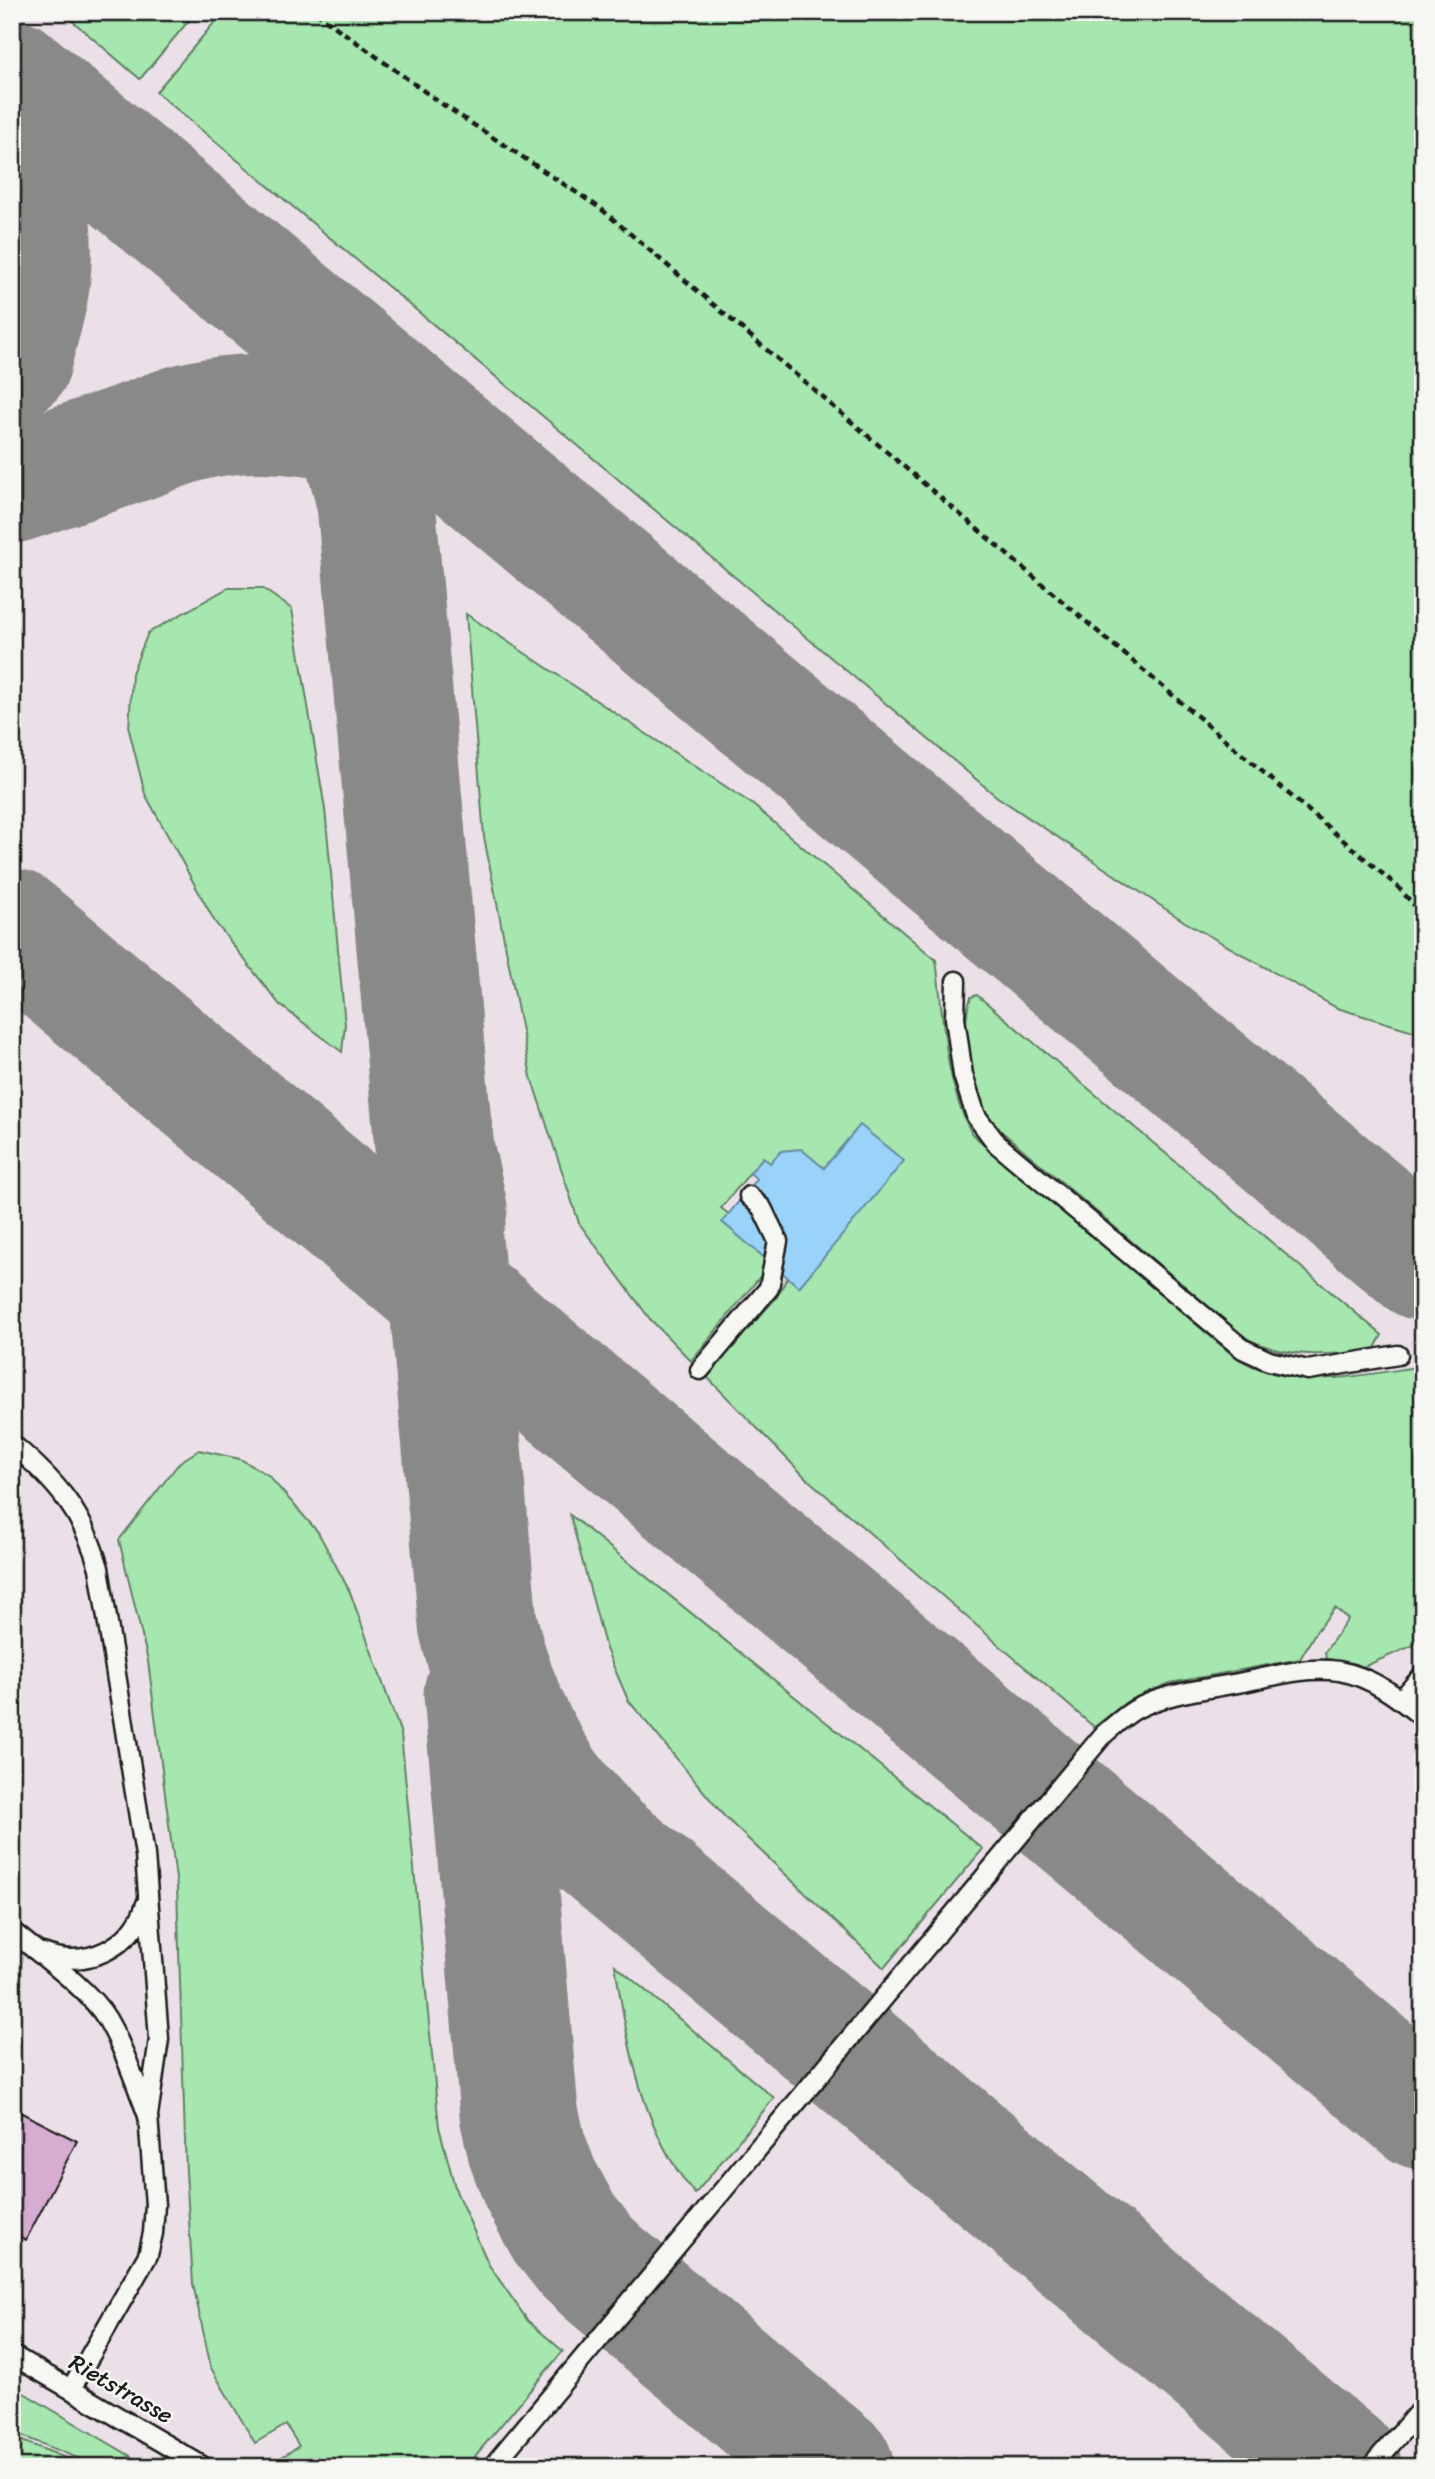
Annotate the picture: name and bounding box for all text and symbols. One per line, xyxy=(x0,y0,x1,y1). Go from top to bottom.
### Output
street label: Rietstrasse xyxy=(61,2343,181,2436)

